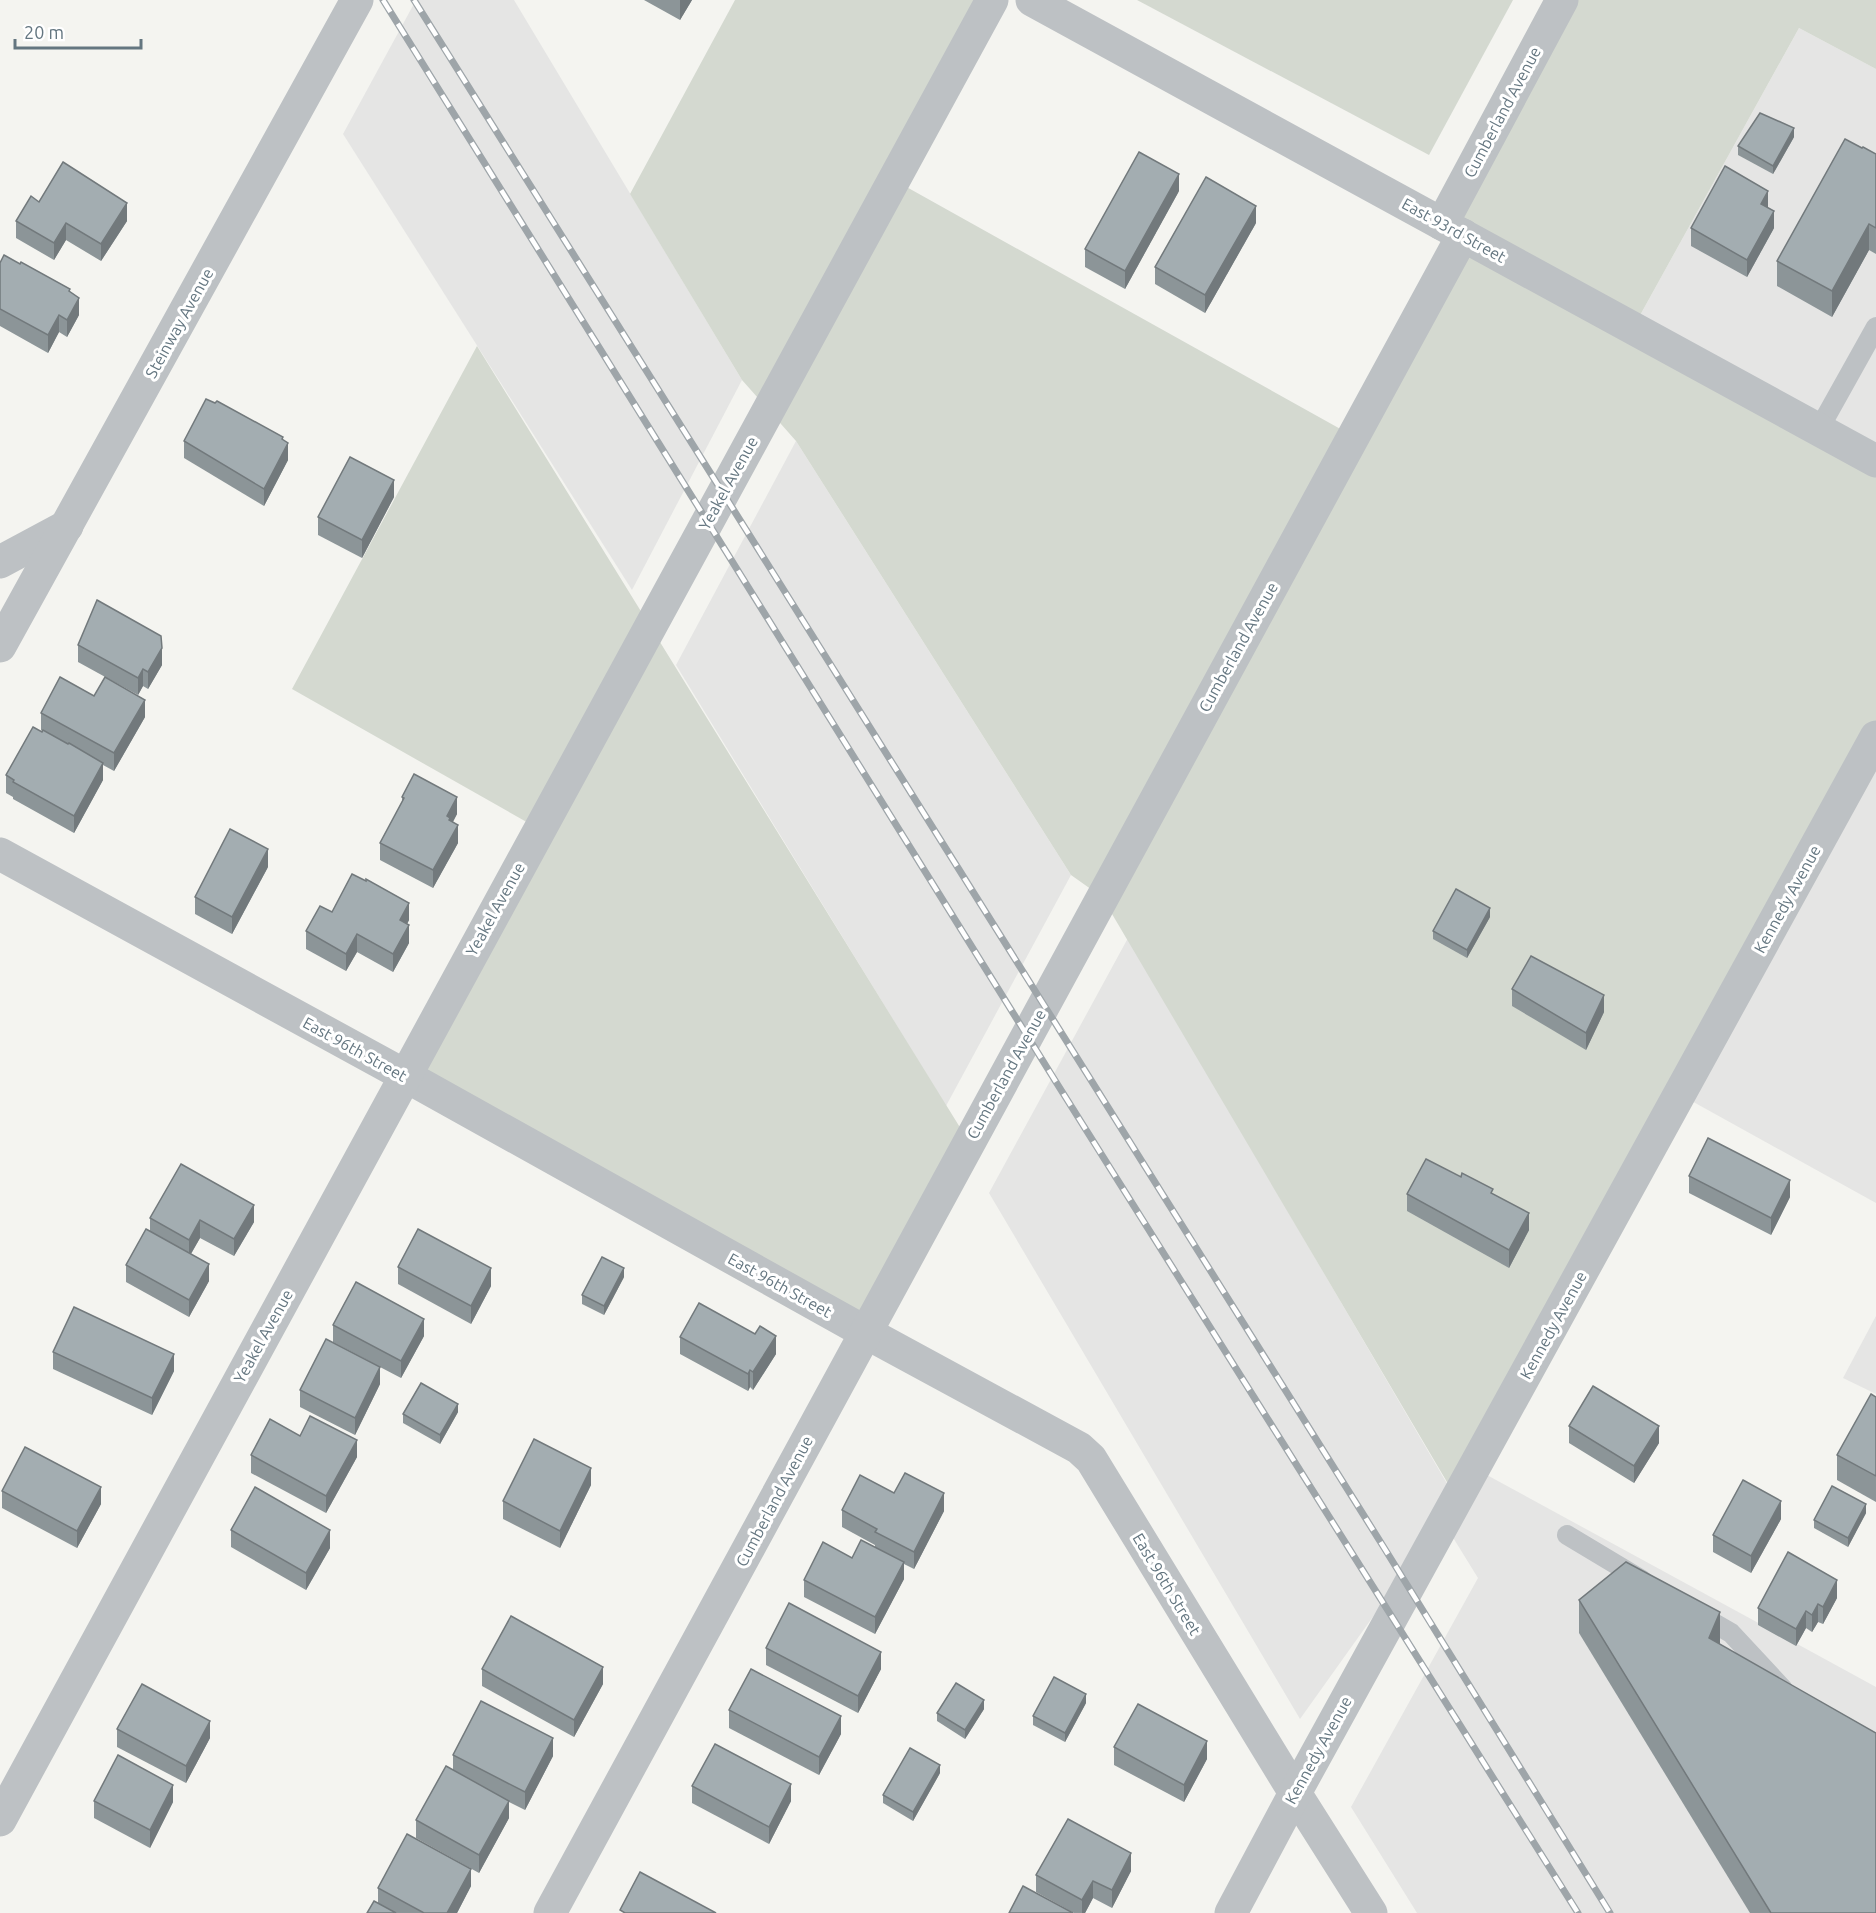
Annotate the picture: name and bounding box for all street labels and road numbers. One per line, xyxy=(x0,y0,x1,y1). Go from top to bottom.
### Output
street label: Cumberland Avenue xyxy=(1460,44,1544,180)
street label: East 93rd Street xyxy=(1399,194,1510,266)
street label: Steinway Avenue xyxy=(141,265,217,381)
street label: Yeakel Avenue xyxy=(695,433,761,533)
street label: Cumberland Avenue xyxy=(1195,579,1281,715)
street label: Kennedy Avenue xyxy=(1750,842,1824,956)
street label: Yeakel Avenue xyxy=(462,859,528,959)
street label: Cumberland Avenue xyxy=(963,1006,1049,1142)
street label: East 96th Street xyxy=(300,1013,411,1085)
street label: East 96th Street xyxy=(725,1249,836,1321)
street label: Kennedy Avenue xyxy=(1516,1268,1590,1382)
street label: Yeakel Avenue xyxy=(230,1286,296,1386)
street label: Cumberland Avenue xyxy=(732,1433,816,1569)
street label: East 96th Street xyxy=(1129,1530,1205,1639)
street label: Kennedy Avenue xyxy=(1281,1693,1355,1807)

